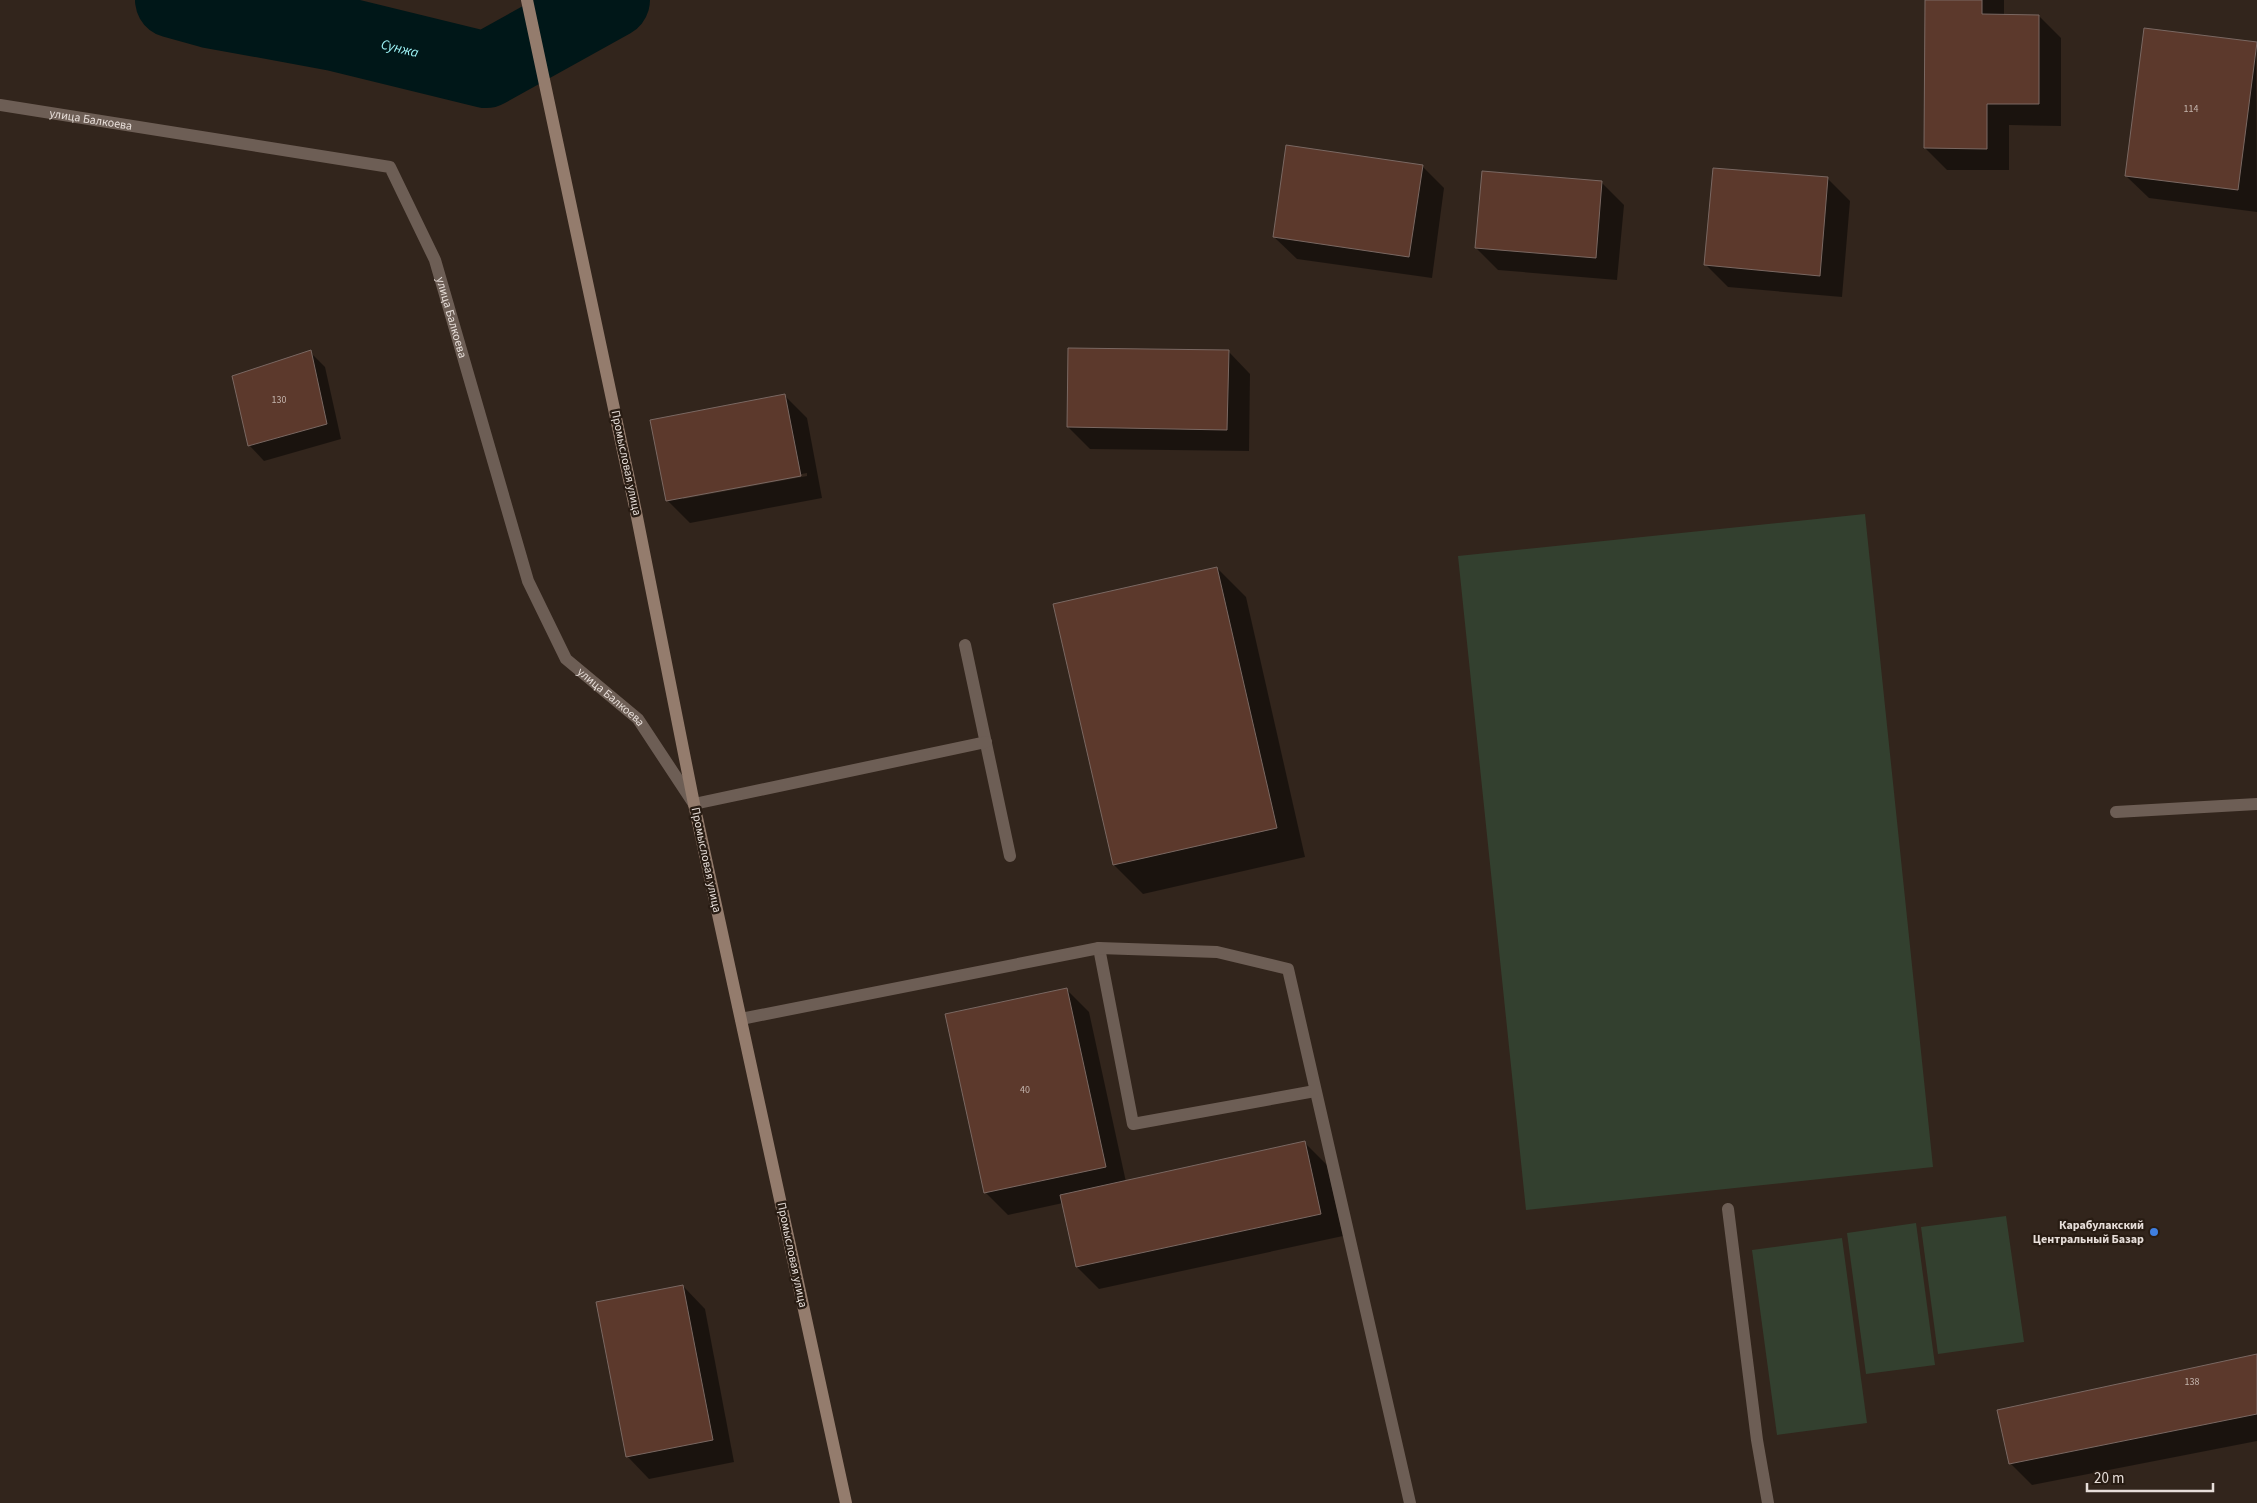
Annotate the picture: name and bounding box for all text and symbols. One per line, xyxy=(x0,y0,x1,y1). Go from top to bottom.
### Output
water label: Сунжа xyxy=(379,35,421,63)
house number: 114 xyxy=(2184,102,2198,116)
street label: улица Балкоева xyxy=(48,104,134,134)
street label: улица Балкоева xyxy=(432,275,471,360)
house number: 130 xyxy=(272,393,286,407)
street label: Промысловая улица xyxy=(607,409,645,517)
street label: улица Балкоева xyxy=(574,663,649,729)
street label: Промысловая улица xyxy=(687,806,725,914)
house number: 40 xyxy=(1020,1083,1030,1097)
street label: Промысловая улица xyxy=(773,1201,811,1309)
place label: Карабулакский Центральный Базар xyxy=(2033,1217,2144,1248)
marker: Карабулакский Центральный Базар xyxy=(2148,1226,2160,1238)
house number: 138 xyxy=(2185,1375,2199,1389)
scale bar xyxy=(2087,1460,2213,1492)
text: 20 m xyxy=(2094,1468,2124,1489)

